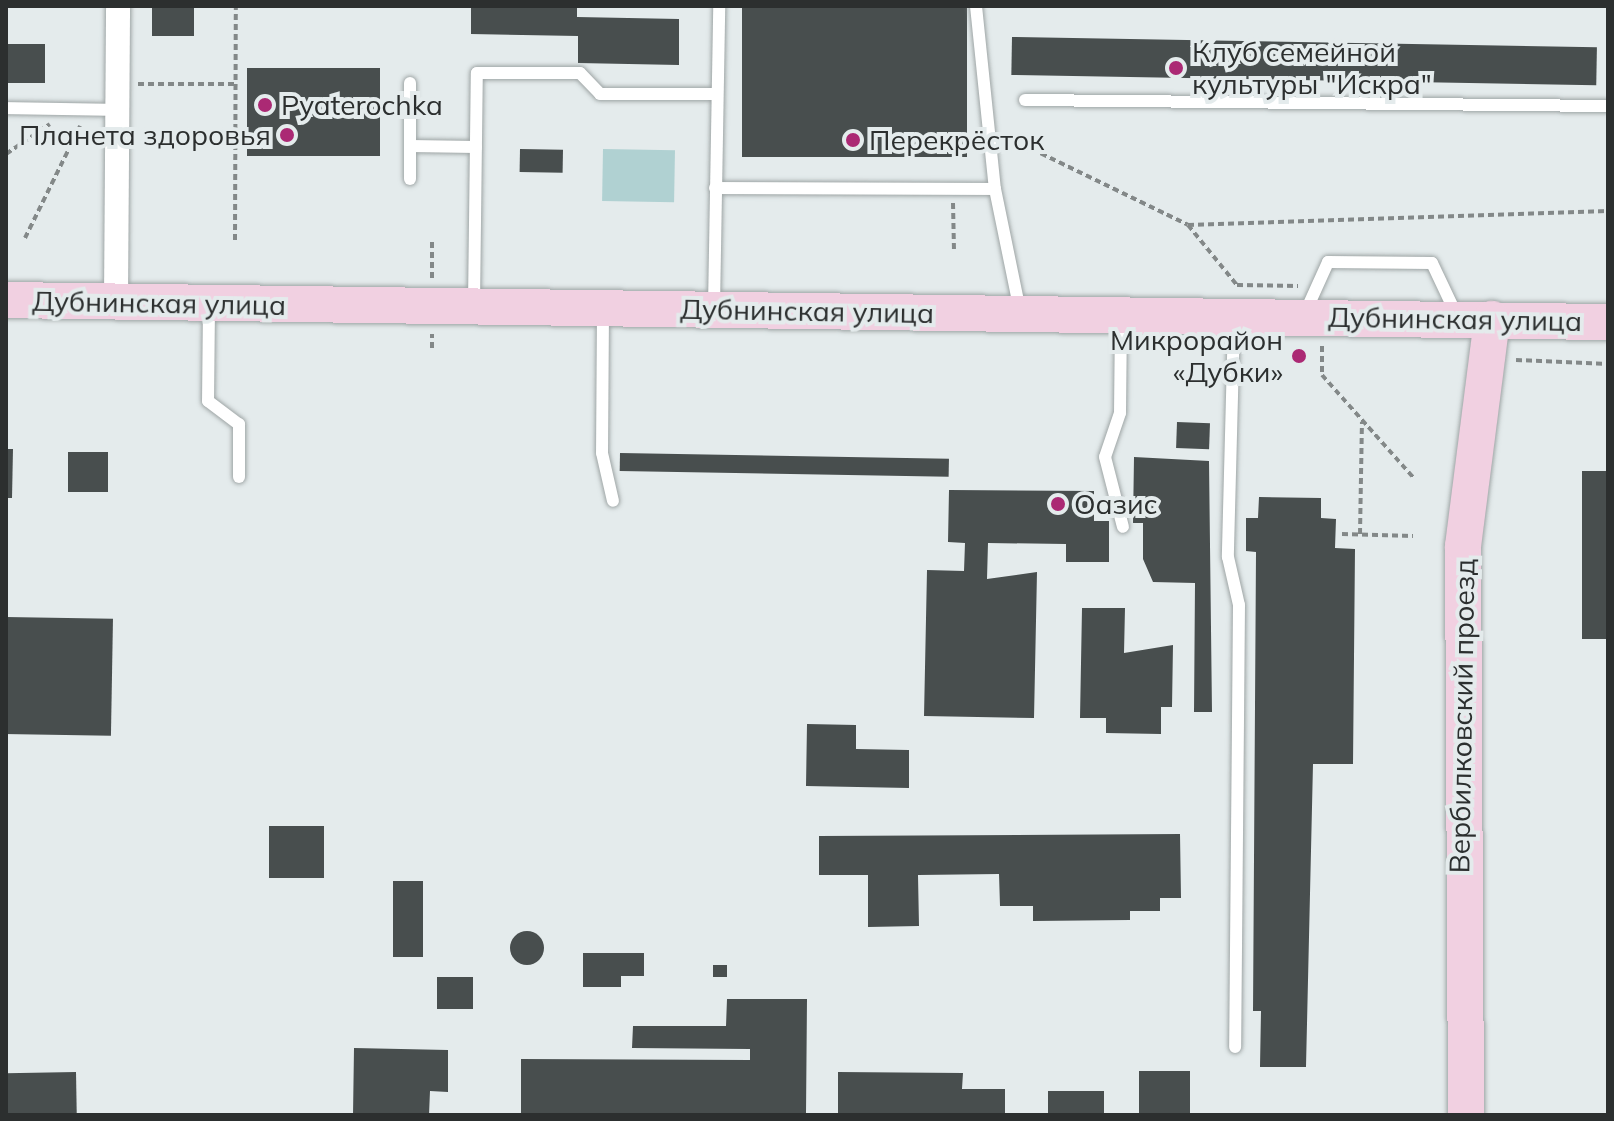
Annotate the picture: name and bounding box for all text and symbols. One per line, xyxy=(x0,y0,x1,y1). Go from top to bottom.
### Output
place label: Клуб семейной культуры "Искра" xyxy=(1192,35,1432,101)
marker: Клуб семейной культуры "Искра" xyxy=(1167,59,1185,77)
place label: Pyaterochka xyxy=(281,88,443,122)
marker: Pyaterochka xyxy=(256,96,274,114)
place label: Планета здоровья xyxy=(19,118,271,152)
place label: Перекрёсток xyxy=(869,123,1044,157)
marker: Планета здоровья xyxy=(278,126,296,144)
marker: Перекрёсток xyxy=(844,131,862,149)
street label: Дубнинская улица xyxy=(32,284,286,322)
street label: Дубнинская улица xyxy=(680,292,934,330)
street label: Дубнинская улица xyxy=(1328,300,1582,338)
place label: Микрорайон «Дубки» xyxy=(1110,323,1283,389)
marker: Микрорайон «Дубки» xyxy=(1290,347,1308,365)
place label: Оазис xyxy=(1074,487,1158,521)
marker: Оазис xyxy=(1049,495,1067,513)
street label: Вербилковский проезд xyxy=(1442,558,1482,874)

